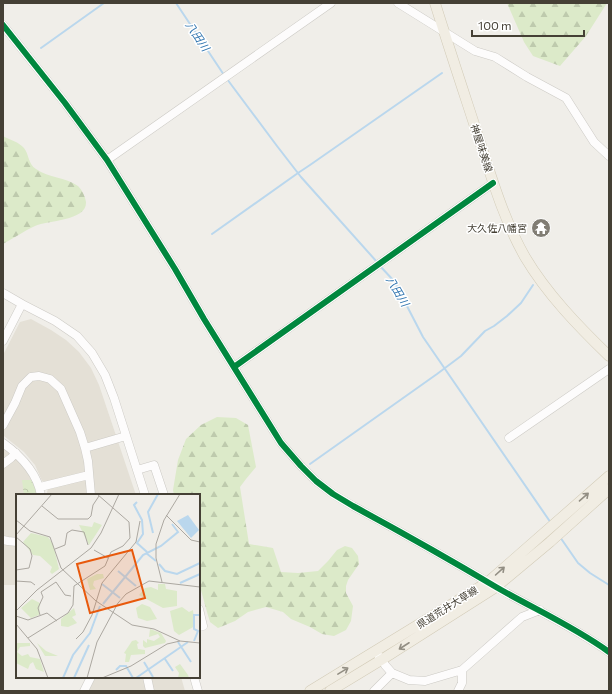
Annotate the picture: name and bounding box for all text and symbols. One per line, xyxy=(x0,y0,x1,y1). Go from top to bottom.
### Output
scale bar xyxy=(472,12,584,38)
text: 100 m xyxy=(478,18,512,32)
water label: 八田川 xyxy=(183,19,213,54)
street label: 神屋味美線 xyxy=(469,122,495,174)
temple icon: 大久佐八幡宮 xyxy=(530,217,552,239)
place label: 大久佐八幡宮 xyxy=(467,222,527,234)
water label: 八田川 xyxy=(384,274,413,309)
one-way arrow xyxy=(579,493,589,502)
inset map xyxy=(16,494,200,678)
one-way arrow xyxy=(495,567,505,576)
street label: 県道荒井大草線 xyxy=(414,583,480,631)
one-way arrow xyxy=(398,642,410,650)
one-way arrow xyxy=(337,666,349,674)

